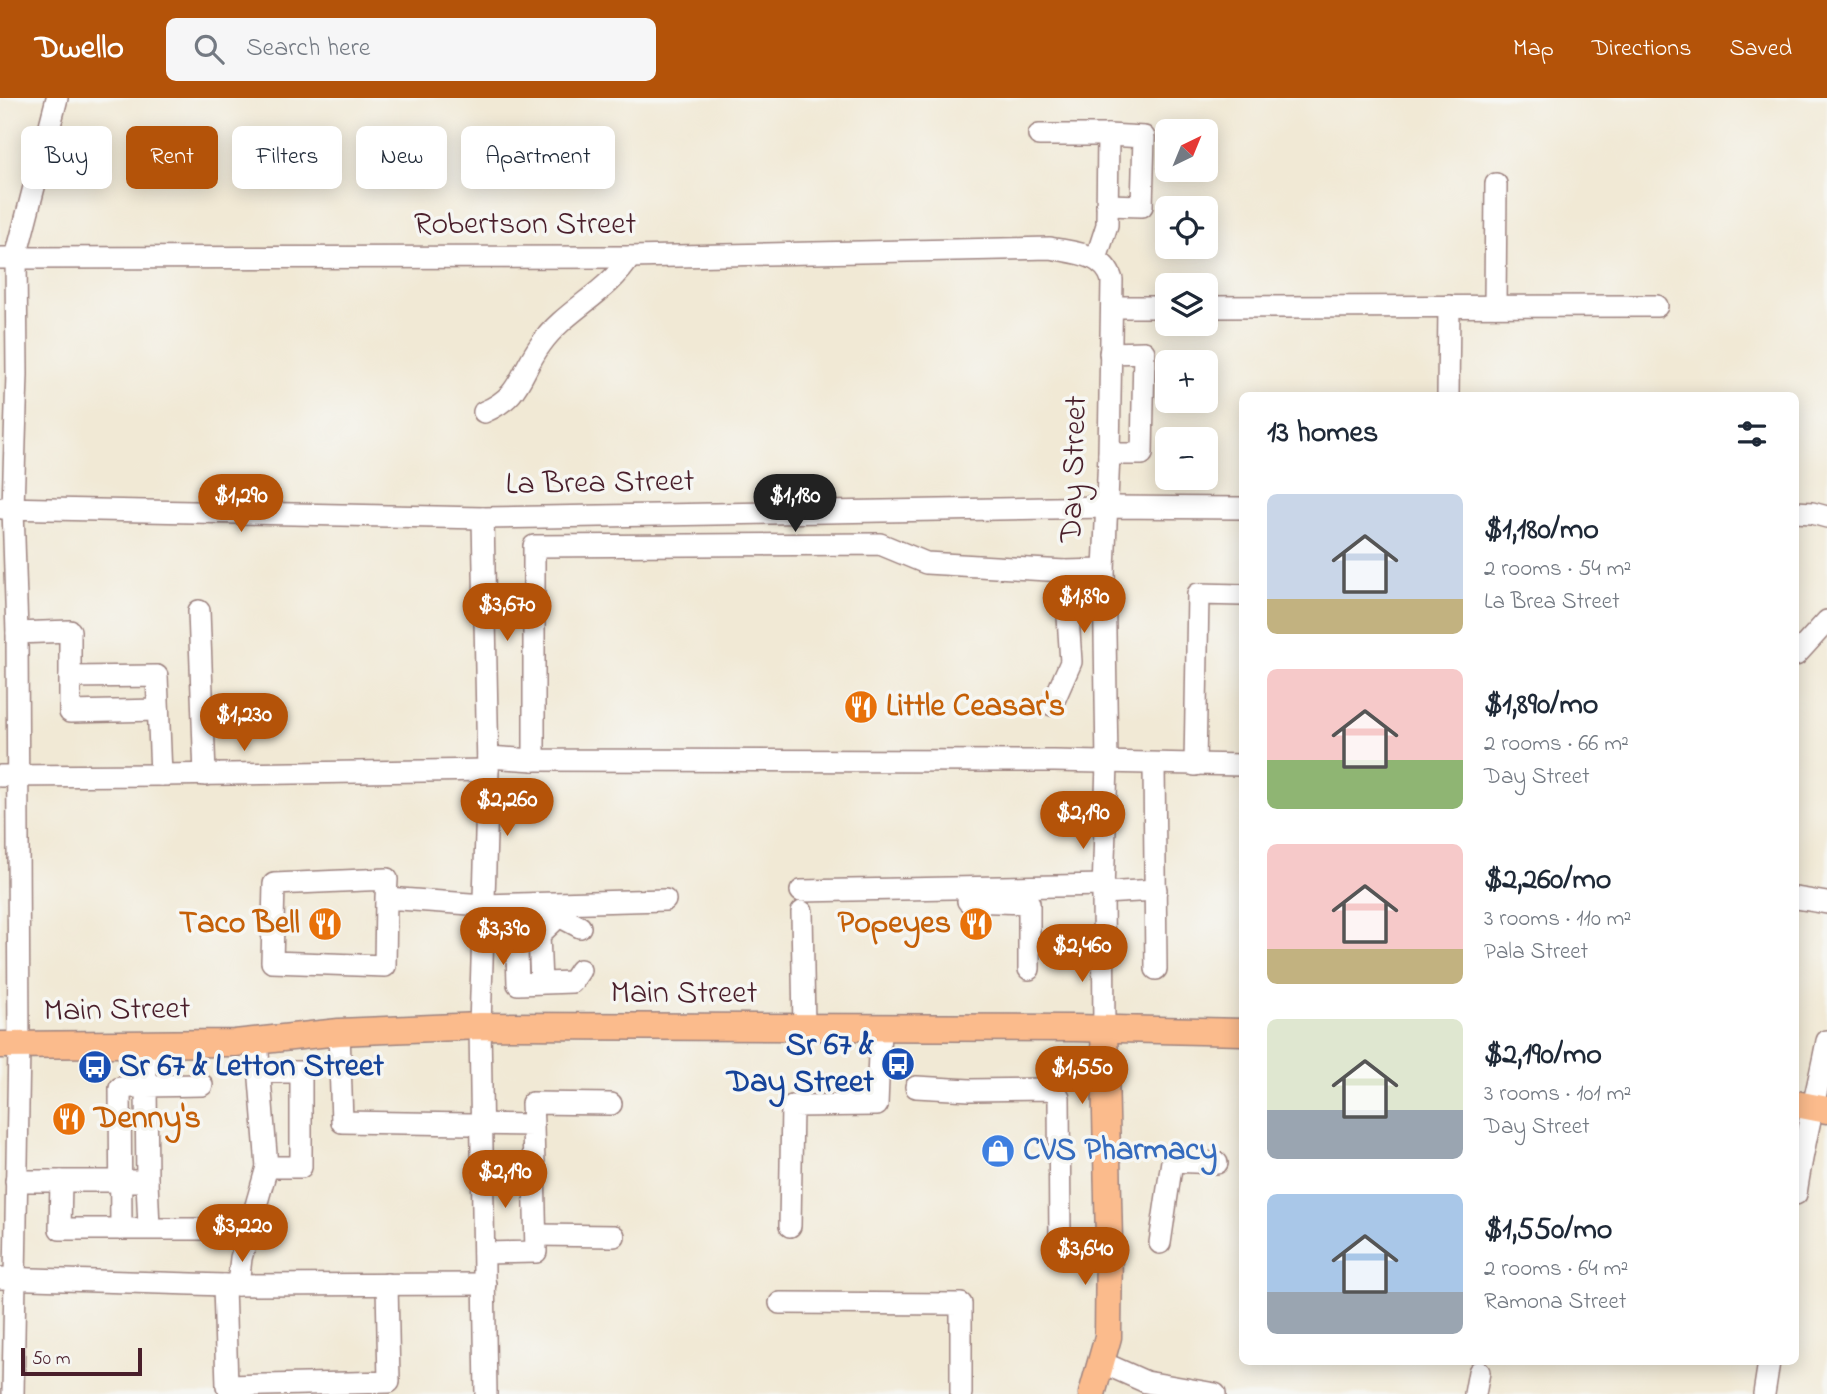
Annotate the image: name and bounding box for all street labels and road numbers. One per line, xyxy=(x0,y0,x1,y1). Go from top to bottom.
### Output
street label: Robertson Street xyxy=(414,202,637,249)
street label: Day Street xyxy=(1049,394,1101,544)
street label: La Brea Street xyxy=(505,459,695,509)
street label: Main Street xyxy=(611,971,758,1018)
street label: Main Street xyxy=(43,986,191,1036)

